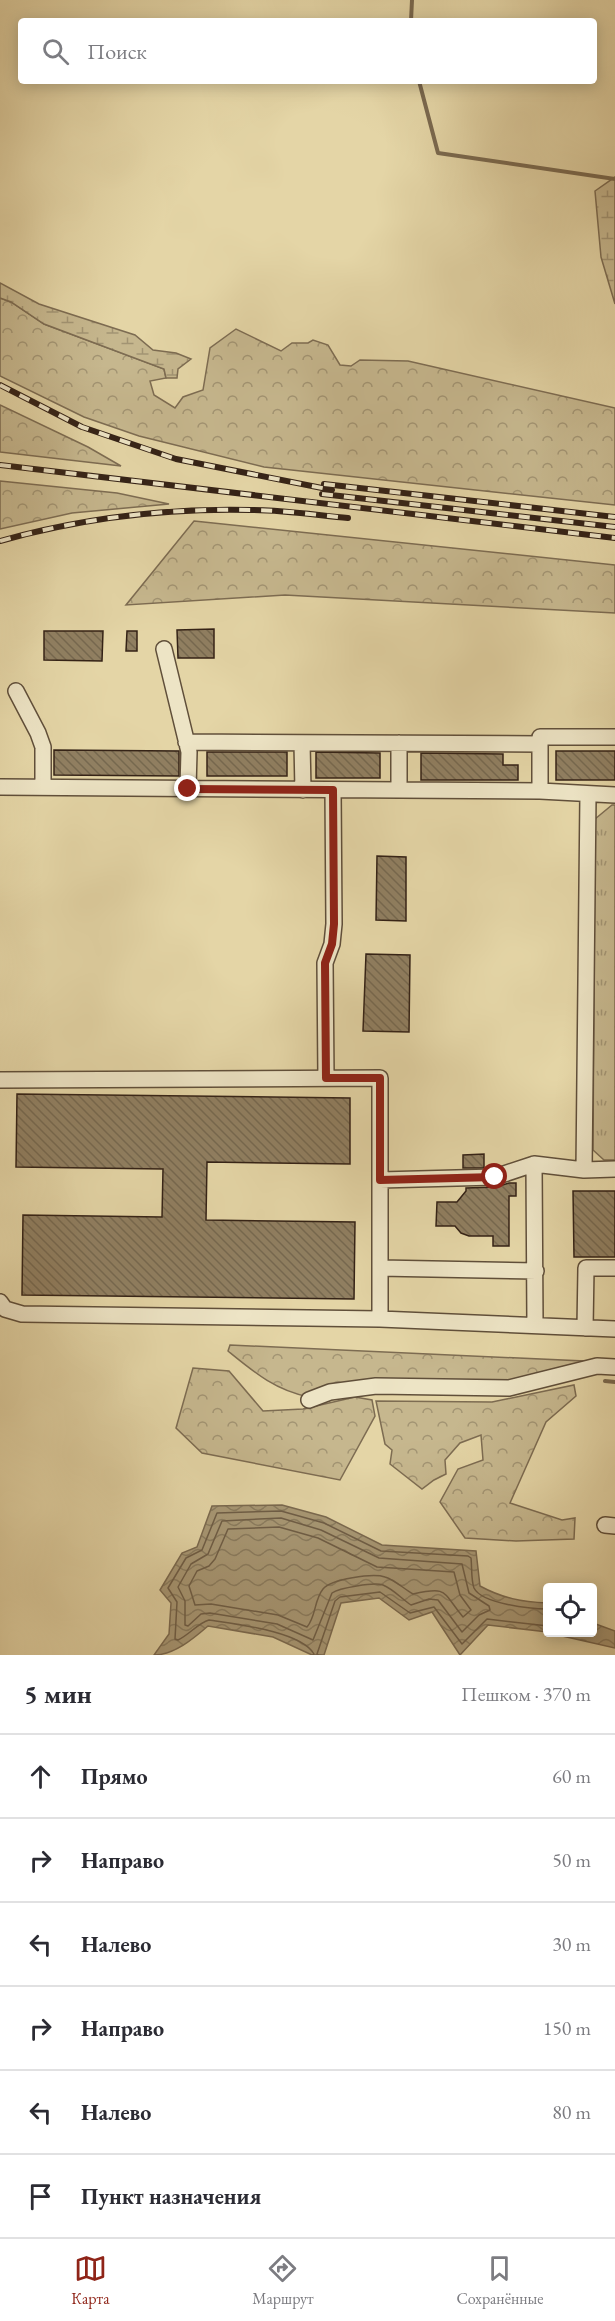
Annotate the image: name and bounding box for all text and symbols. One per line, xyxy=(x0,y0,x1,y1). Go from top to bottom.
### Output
search box xyxy=(18,18,597,84)
icon: search xyxy=(39,35,72,68)
text: Поиск xyxy=(87,37,147,66)
route end xyxy=(174,775,200,801)
route start xyxy=(481,1163,507,1189)
map controls xyxy=(543,1583,597,1637)
button: locate xyxy=(543,1583,597,1637)
text: 5 мин xyxy=(24,1677,92,1711)
text: Пешком · 370 m xyxy=(461,1681,591,1707)
icon: ahead xyxy=(24,1760,57,1793)
text: Прямо xyxy=(81,1762,148,1791)
text: 60 m xyxy=(552,1763,591,1789)
icon: right xyxy=(24,1844,57,1877)
text: Направо xyxy=(81,1846,164,1875)
text: 50 m xyxy=(552,1847,591,1873)
icon: left xyxy=(24,1928,57,1961)
text: Налево xyxy=(81,1930,151,1959)
text: 30 m xyxy=(552,1931,591,1957)
icon: right xyxy=(24,2012,57,2045)
text: Направо xyxy=(81,2014,164,2043)
text: 150 m xyxy=(543,2015,591,2041)
icon: left xyxy=(24,2096,57,2129)
text: Налево xyxy=(81,2098,151,2127)
text: 80 m xyxy=(552,2099,591,2125)
icon: arrive xyxy=(24,2180,57,2213)
text: Пункт назначения xyxy=(81,2182,261,2211)
tab: Карта xyxy=(71,2252,110,2309)
tab: Маршрут xyxy=(252,2252,314,2309)
tab: Сохранённые xyxy=(456,2252,544,2309)

